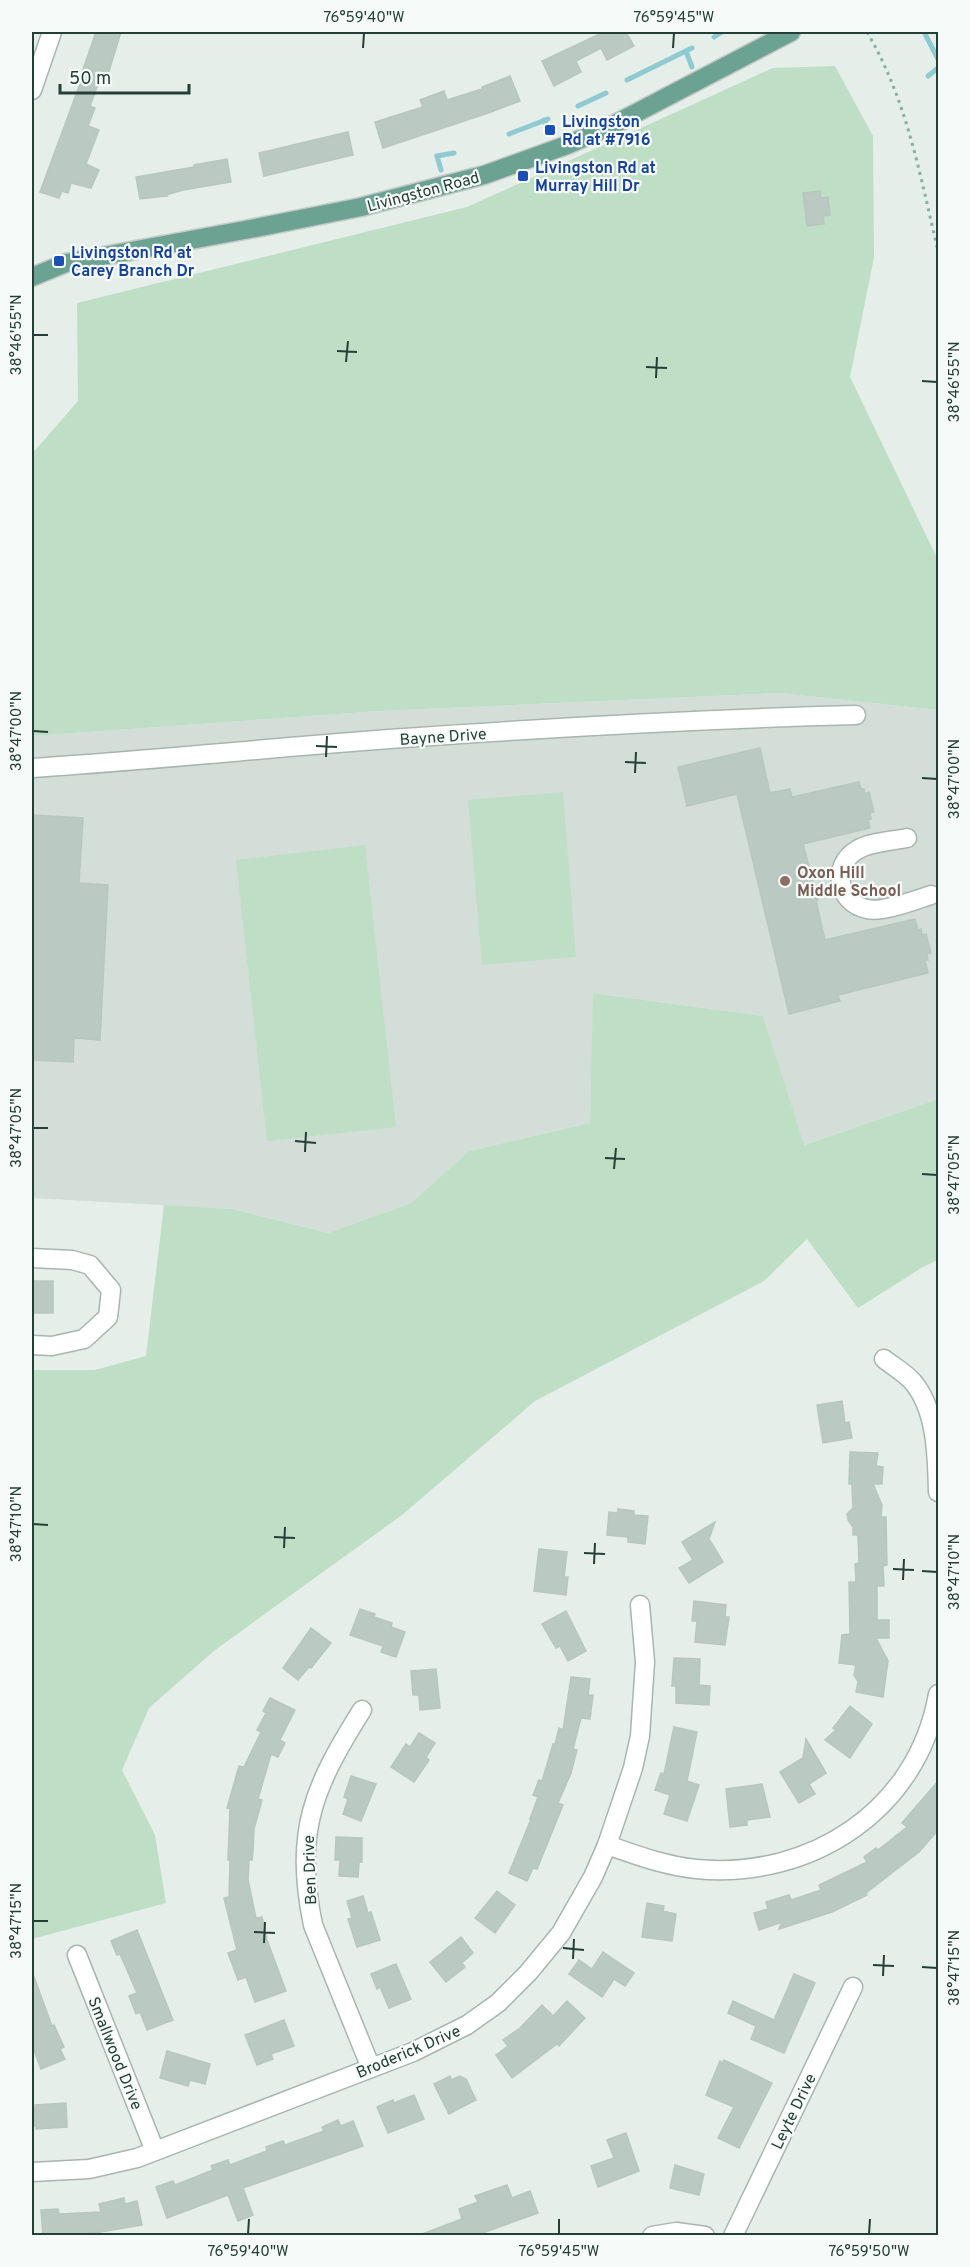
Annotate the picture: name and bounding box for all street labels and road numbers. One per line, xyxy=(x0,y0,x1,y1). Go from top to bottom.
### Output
street label: Livingston Road xyxy=(365,168,482,218)
street label: Bayne Drive xyxy=(399,725,487,751)
street label: Ben Drive xyxy=(300,1835,322,1905)
street label: Smallwood Drive xyxy=(82,1994,146,2113)
street label: Broderick Drive xyxy=(353,2022,464,2084)
street label: Leyte Drive xyxy=(768,2071,822,2153)

